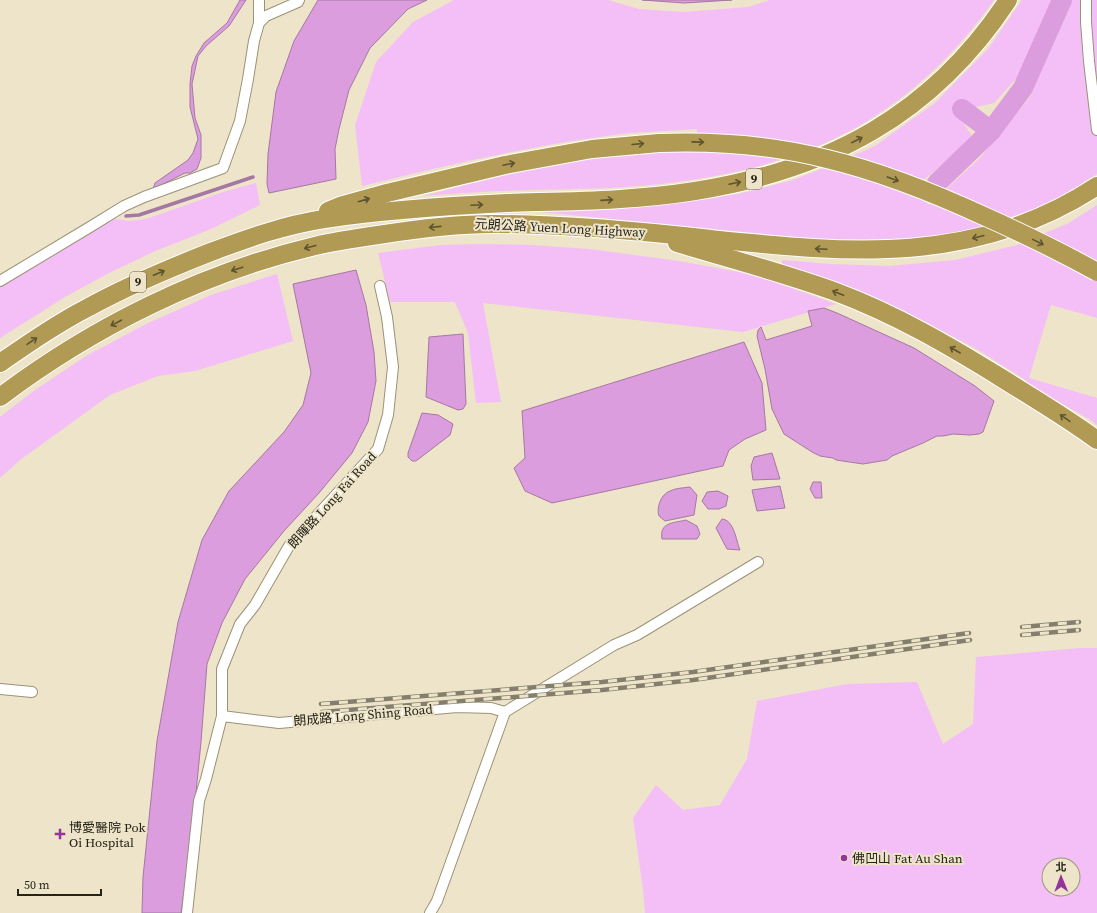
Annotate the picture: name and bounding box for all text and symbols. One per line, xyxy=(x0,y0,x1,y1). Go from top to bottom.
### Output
one-way arrow xyxy=(851,136,863,143)
one-way arrow xyxy=(691,138,704,146)
one-way arrow xyxy=(631,141,644,148)
one-way arrow xyxy=(502,160,515,168)
road number: 9 xyxy=(746,169,762,189)
one-way arrow xyxy=(887,175,899,183)
one-way arrow xyxy=(728,178,741,186)
one-way arrow xyxy=(358,195,371,203)
one-way arrow xyxy=(600,196,613,203)
one-way arrow xyxy=(470,201,483,208)
street label: 元朗公路 Yuen Long Highway xyxy=(474,215,646,241)
one-way arrow xyxy=(429,223,442,231)
one-way arrow xyxy=(972,234,985,242)
one-way arrow xyxy=(1032,238,1044,246)
one-way arrow xyxy=(304,244,317,252)
one-way arrow xyxy=(815,245,828,253)
one-way arrow xyxy=(230,266,243,273)
one-way arrow xyxy=(152,269,164,276)
road number: 9 xyxy=(130,272,146,292)
one-way arrow xyxy=(832,289,844,297)
one-way arrow xyxy=(110,319,122,327)
one-way arrow xyxy=(27,337,38,345)
one-way arrow xyxy=(949,345,961,353)
one-way arrow xyxy=(1060,414,1071,422)
street label: 朗暉路 Long Fai Road xyxy=(284,448,380,552)
street label: 朗成路 Long Shing Road xyxy=(293,700,434,730)
place label: 博愛醫院 Pok Oi Hospital xyxy=(69,819,146,851)
marker: 博愛醫院 Pok Oi Hospital xyxy=(54,828,66,840)
place label: 佛凹山 Fat Au Shan xyxy=(852,850,963,867)
marker: 佛凹山 Fat Au Shan xyxy=(839,853,849,863)
north arrow xyxy=(1041,857,1081,897)
text: 北 xyxy=(1055,860,1066,875)
scale bar xyxy=(18,871,101,897)
text: 50 m xyxy=(24,877,50,893)

